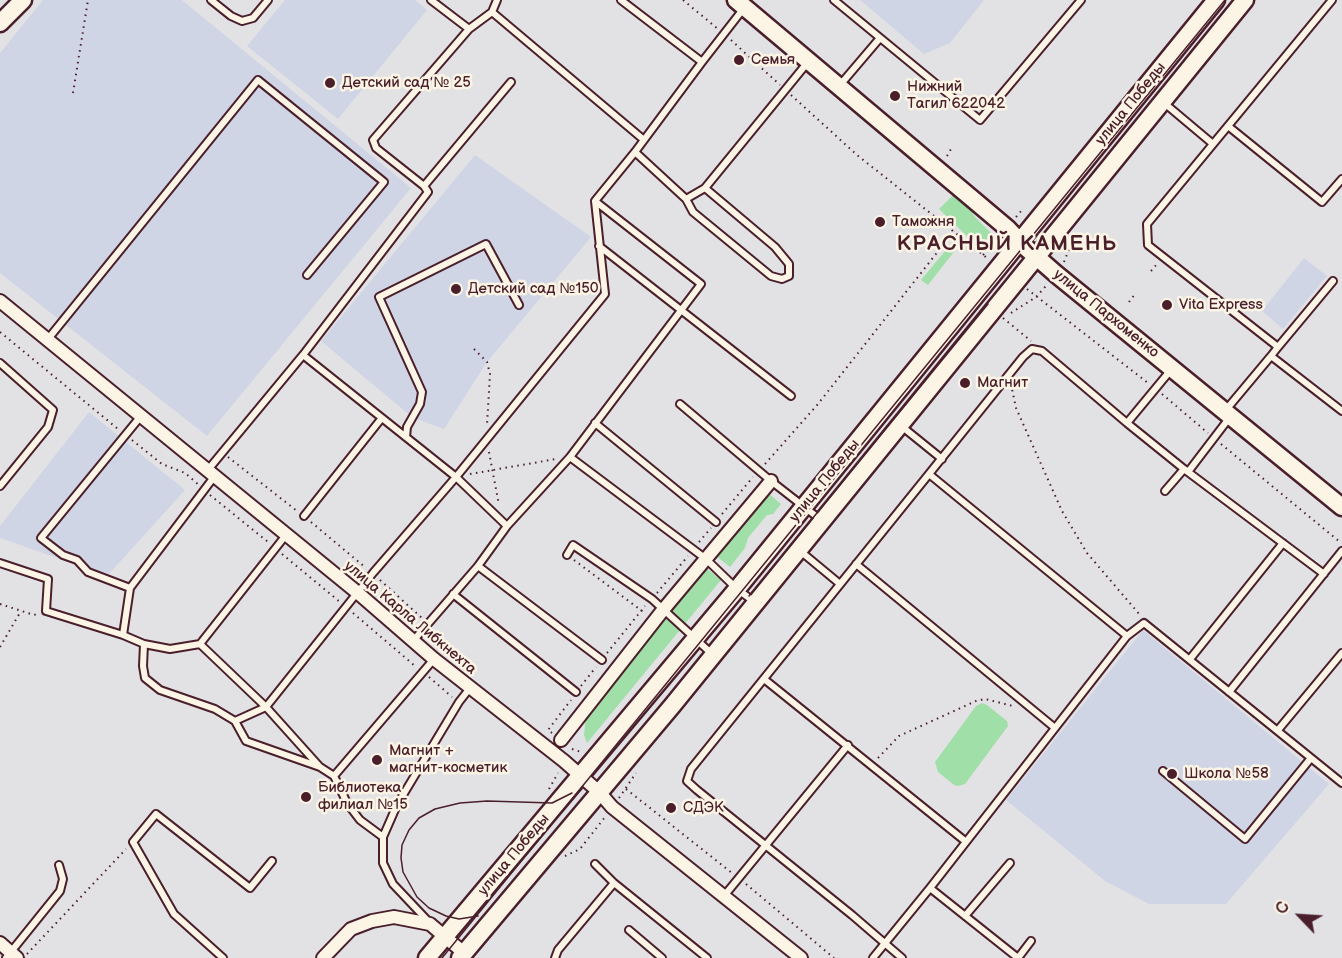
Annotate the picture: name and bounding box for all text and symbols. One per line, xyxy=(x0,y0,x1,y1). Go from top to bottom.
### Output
place label: Семья xyxy=(751,51,795,69)
marker: Семья xyxy=(732,53,746,67)
street label: улица Победы xyxy=(1092,59,1170,149)
place label: Детский сад № 25 xyxy=(342,74,471,92)
marker: Детский сад № 25 xyxy=(323,76,337,90)
place label: Нижний Тагил 622042 xyxy=(907,78,1005,113)
marker: Нижний Тагил 622042 xyxy=(888,89,902,103)
place label: Таможня xyxy=(892,213,954,231)
marker: Таможня xyxy=(873,215,887,229)
district label: КРАСНЫЙ КАМЕНЬ xyxy=(897,232,1117,258)
street label: улица Пархоменко xyxy=(1050,266,1162,362)
place label: Детский сад №150 xyxy=(468,280,599,298)
marker: Детский сад №150 xyxy=(449,282,463,296)
place label: Vita Express xyxy=(1179,296,1263,314)
marker: Vita Express xyxy=(1160,298,1174,312)
place label: Магнит xyxy=(977,374,1028,392)
marker: Магнит xyxy=(958,376,972,390)
street label: улица Победы xyxy=(786,436,864,526)
street label: улица Карла Либкнехта xyxy=(340,557,480,679)
place label: Магнит + магнит-косметик xyxy=(389,742,507,777)
marker: Магнит + магнит-косметик xyxy=(370,753,384,767)
place label: Школа №58 xyxy=(1184,765,1269,783)
marker: Школа №58 xyxy=(1165,767,1179,781)
place label: Библиотека филиал №15 xyxy=(318,779,408,814)
marker: Библиотека филиал №15 xyxy=(299,790,313,804)
place label: СДЭК xyxy=(683,799,724,817)
marker: СДЭК xyxy=(664,801,678,815)
street label: улица Победы xyxy=(475,810,553,900)
north arrow xyxy=(1270,886,1330,946)
text: С xyxy=(1272,899,1294,917)

